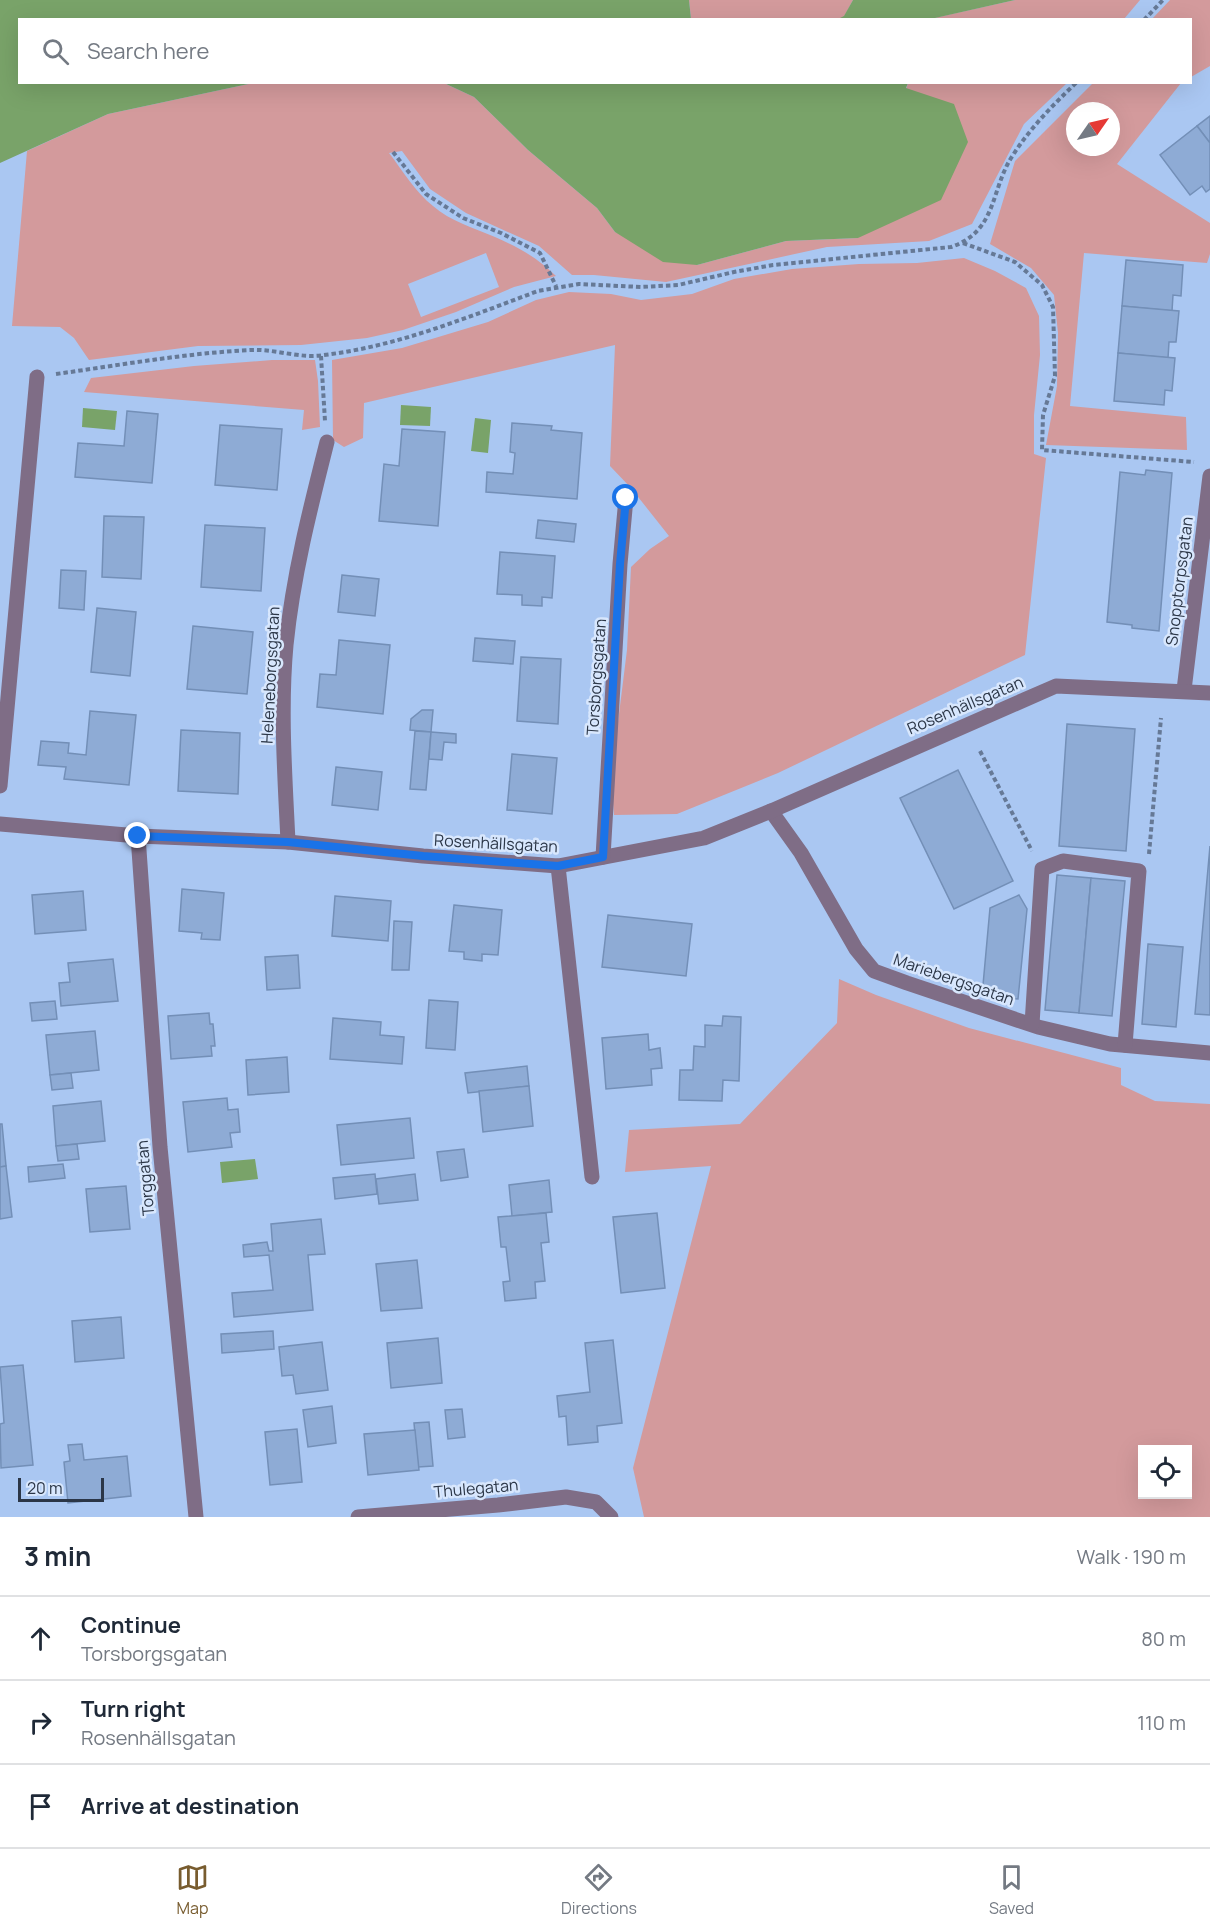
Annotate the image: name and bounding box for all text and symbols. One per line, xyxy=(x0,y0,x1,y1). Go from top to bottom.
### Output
search box xyxy=(18,18,1192,84)
icon: search xyxy=(39,35,72,68)
text: Search here xyxy=(87,36,209,66)
north arrow xyxy=(1066,102,1120,156)
route start xyxy=(612,484,638,510)
street label: Snopptorpsgatan xyxy=(1160,515,1198,647)
street label: Heleneborgsgatan xyxy=(255,606,285,744)
street label: Torsborgsgatan xyxy=(581,618,611,736)
street label: Rosenhällsgatan xyxy=(904,671,1026,739)
route end xyxy=(124,822,150,848)
street label: Rosenhällsgatan xyxy=(434,829,558,857)
street label: Mariebergsgatan xyxy=(891,948,1017,1010)
street label: Torggatan xyxy=(131,1139,159,1217)
map controls xyxy=(1138,1445,1192,1499)
button: locate xyxy=(1138,1445,1192,1499)
street label: Thulegatan xyxy=(433,1473,519,1503)
scale bar xyxy=(18,1475,104,1502)
text: 20 m xyxy=(27,1477,63,1499)
text: 3 min xyxy=(24,1538,91,1574)
text: Walk · 190 m xyxy=(1077,1543,1186,1570)
text: Continue xyxy=(81,1610,181,1640)
icon: ahead xyxy=(24,1622,57,1655)
text: 80 m xyxy=(1141,1625,1186,1652)
text: Torsborgsgatan xyxy=(81,1640,227,1667)
text: Turn right xyxy=(81,1694,186,1724)
icon: right xyxy=(24,1706,57,1739)
text: 110 m xyxy=(1137,1709,1186,1736)
text: Rosenhällsgatan xyxy=(81,1724,236,1751)
icon: arrive xyxy=(24,1790,57,1823)
text: Arrive at destination xyxy=(81,1791,299,1821)
tab: Map xyxy=(176,1861,209,1919)
tab: Directions xyxy=(561,1861,637,1919)
tab: Saved xyxy=(989,1861,1034,1919)

